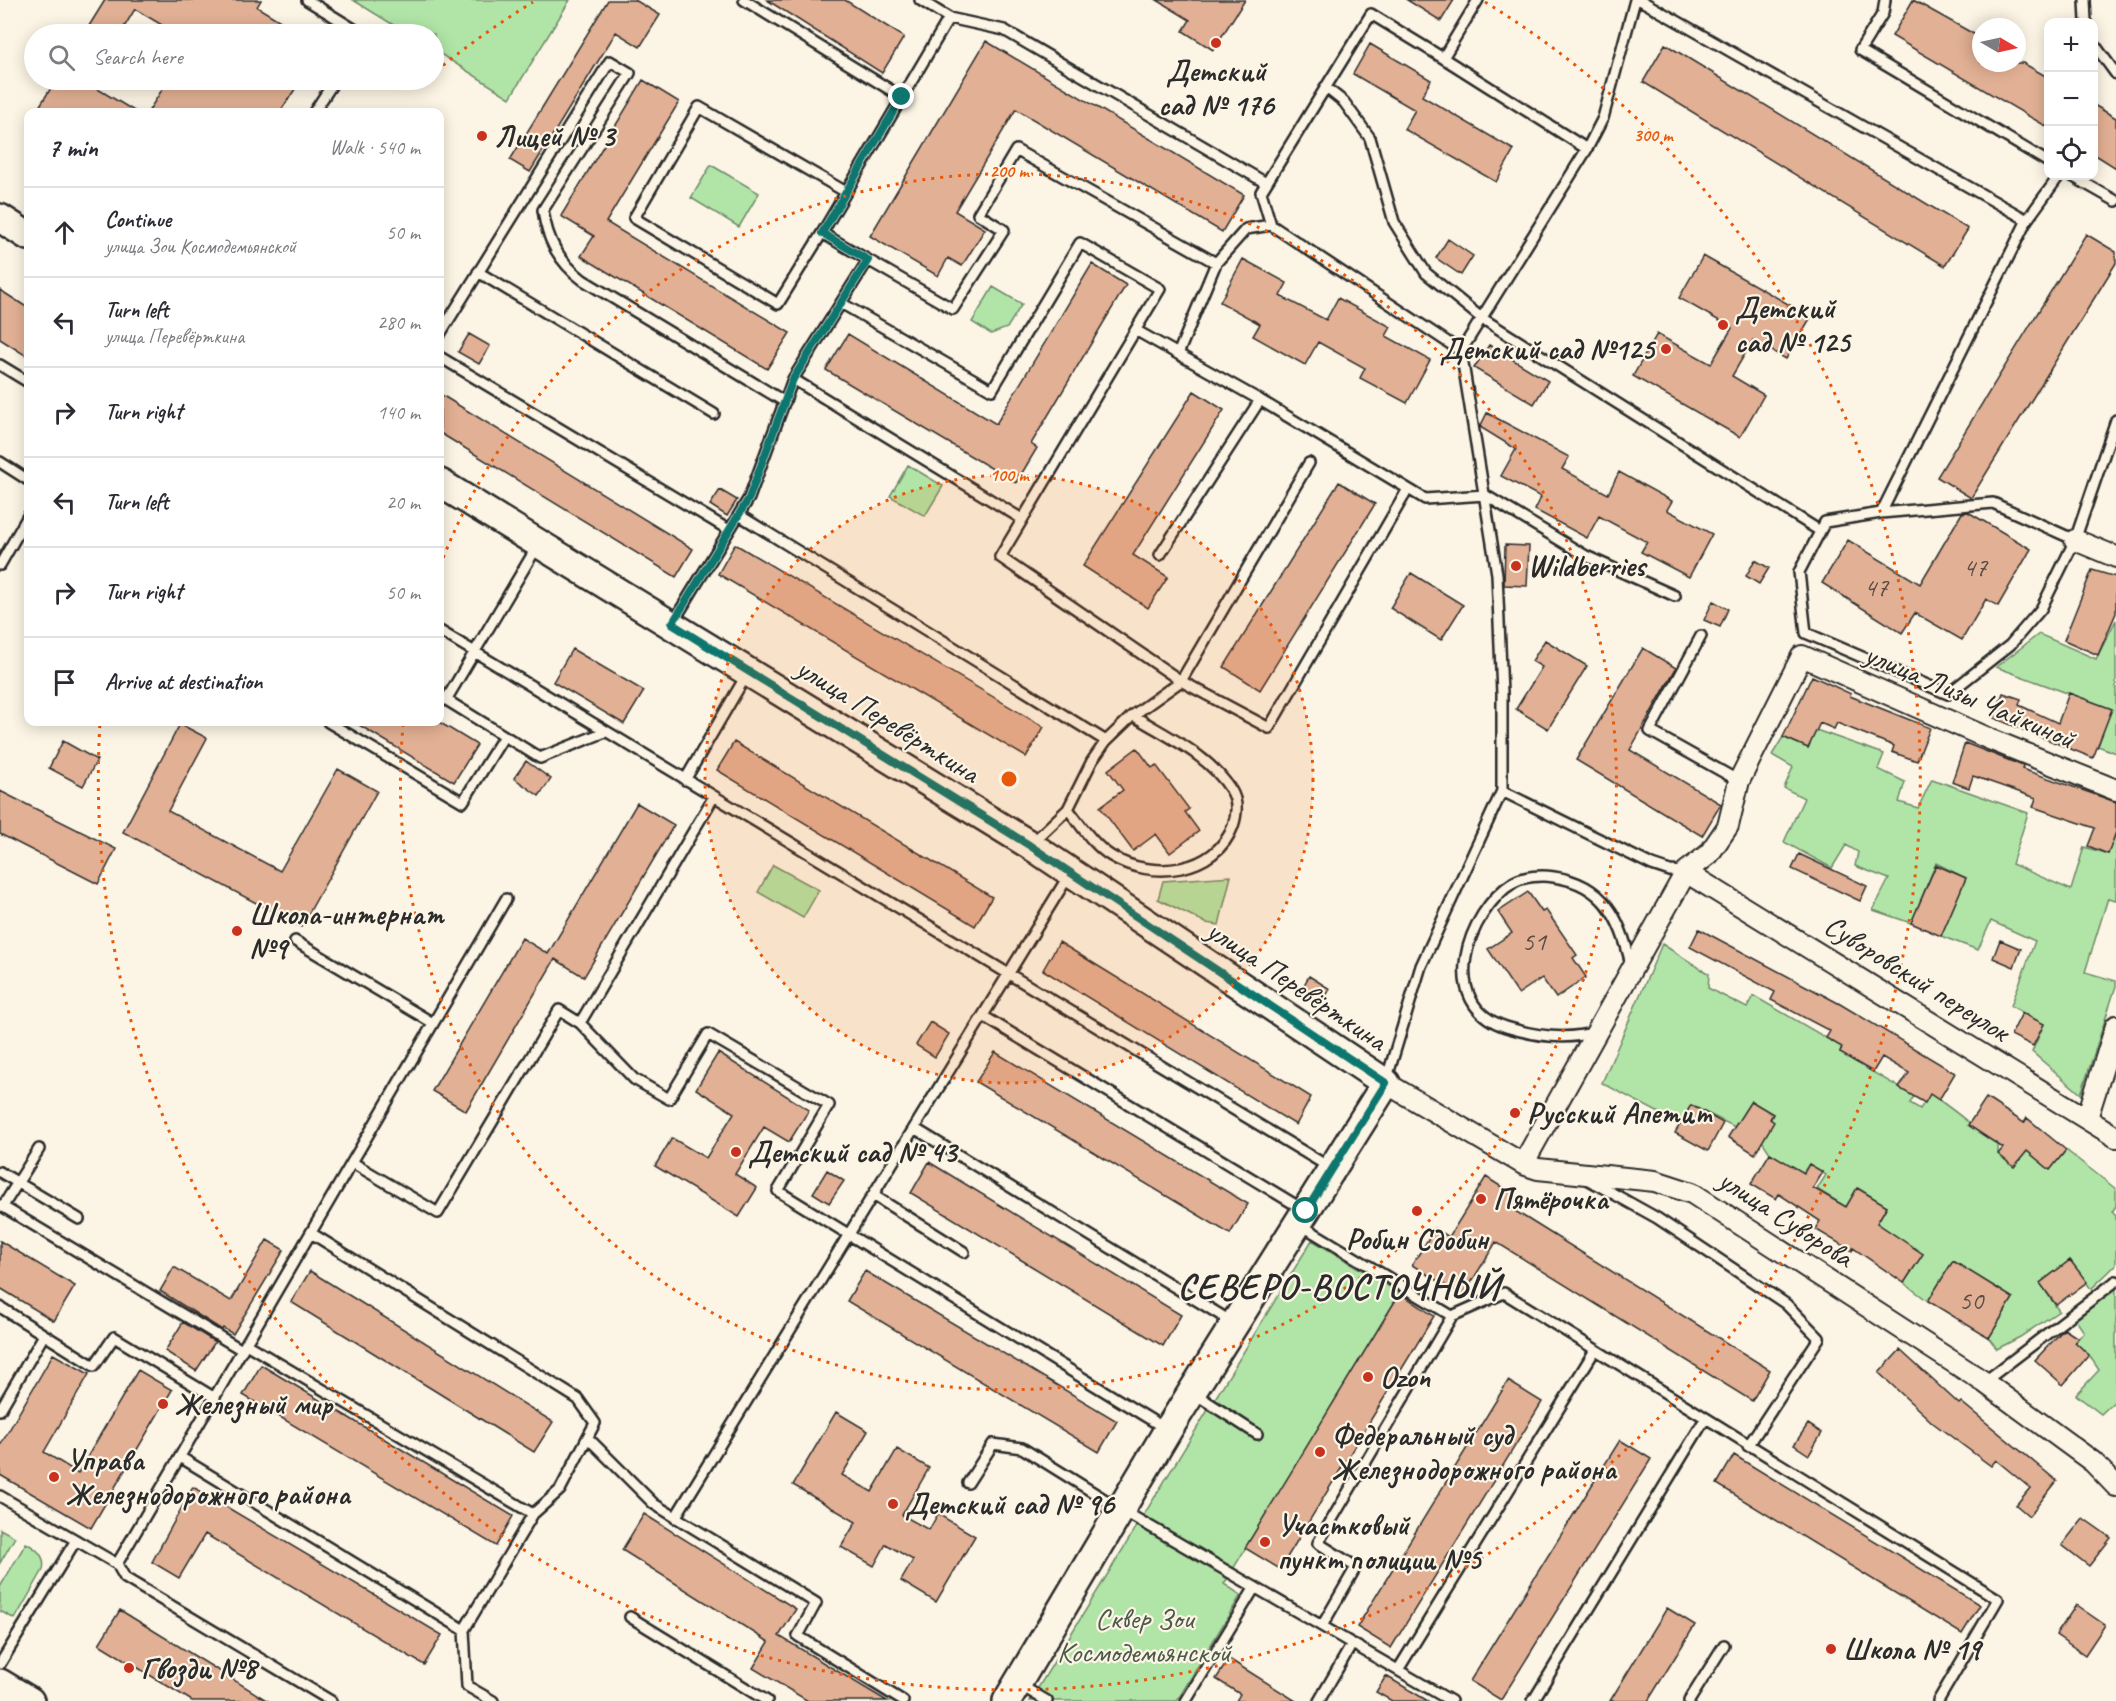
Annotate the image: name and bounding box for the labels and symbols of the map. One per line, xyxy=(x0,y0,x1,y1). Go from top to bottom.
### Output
north arrow xyxy=(1972,18,2026,72)
marker: Детский сад № 176 xyxy=(1209,36,1223,50)
place label: Детский сад № 176 xyxy=(1158,52,1276,124)
route end xyxy=(888,83,914,109)
place label: Лицей № 3 xyxy=(494,117,617,155)
text: 300 m xyxy=(1634,124,1674,146)
marker: Лицей № 3 xyxy=(475,129,489,143)
text: 200 m xyxy=(990,160,1030,182)
place label: Детский сад № 125 xyxy=(1735,289,1852,361)
marker: Детский сад № 125 xyxy=(1716,318,1730,332)
place label: Детский сад №125 xyxy=(1440,330,1657,368)
marker: Детский сад №125 xyxy=(1659,342,1673,356)
text: 100 m xyxy=(990,464,1030,486)
place label: Wildberries xyxy=(1528,547,1649,585)
house number: 47 xyxy=(1963,550,1989,584)
marker: Wildberries xyxy=(1509,559,1523,573)
house number: 47 xyxy=(1864,570,1890,604)
street label: улица Лизы Чайкиной xyxy=(1857,634,2082,758)
street label: улица Перевёрткина xyxy=(788,648,988,792)
centre of rings xyxy=(999,769,1019,789)
place label: Школа-интернат №9 xyxy=(249,895,445,967)
street label: Суворовский переулок xyxy=(1817,906,2019,1052)
street label: улица Перевёрткина xyxy=(1198,910,1396,1060)
marker: Школа-интернат №9 xyxy=(230,924,244,938)
house number: 51 xyxy=(1522,924,1548,958)
place label: Русский Апетит xyxy=(1527,1094,1713,1132)
marker: Русский Апетит xyxy=(1508,1106,1522,1120)
place label: Детский сад № 43 xyxy=(748,1133,959,1171)
marker: Детский сад № 43 xyxy=(729,1145,743,1159)
street label: улица Суворова xyxy=(1710,1159,1862,1277)
place label: Пятёрочка xyxy=(1493,1180,1610,1218)
marker: Пятёрочка xyxy=(1474,1192,1488,1206)
route start xyxy=(1292,1197,1318,1223)
marker: Робин Сдобин xyxy=(1410,1204,1424,1218)
place label: Робин Сдобин xyxy=(1346,1220,1490,1258)
district label: СЕВЕРО-ВОСТОЧНЫЙ xyxy=(1177,1263,1505,1309)
house number: 50 xyxy=(1959,1283,1985,1317)
place label: Ozon xyxy=(1380,1358,1431,1396)
marker: Ozon xyxy=(1361,1370,1375,1384)
place label: Железный мир xyxy=(175,1385,334,1424)
marker: Железный мир xyxy=(156,1397,170,1411)
place label: Федеральный суд Железнодорожного района xyxy=(1332,1416,1618,1489)
place label: Управа Железнодорожного района xyxy=(66,1441,352,1514)
marker: Федеральный суд Железнодорожного района xyxy=(1313,1445,1327,1459)
marker: Управа Железнодорожного района xyxy=(47,1470,61,1484)
place label: Детский сад № 96 xyxy=(905,1485,1116,1523)
marker: Детский сад № 96 xyxy=(886,1497,900,1511)
place label: Участковый пункт полиции №5 xyxy=(1277,1506,1484,1578)
marker: Участковый пункт полиции №5 xyxy=(1258,1535,1272,1549)
park label: Сквер Зои Космодемьянской xyxy=(1057,1599,1233,1671)
place label: Школа № 19 xyxy=(1843,1630,1984,1668)
marker: Школа № 19 xyxy=(1824,1642,1838,1656)
place label: Гвозди №8 xyxy=(141,1649,260,1688)
marker: Гвозди №8 xyxy=(122,1661,136,1675)

